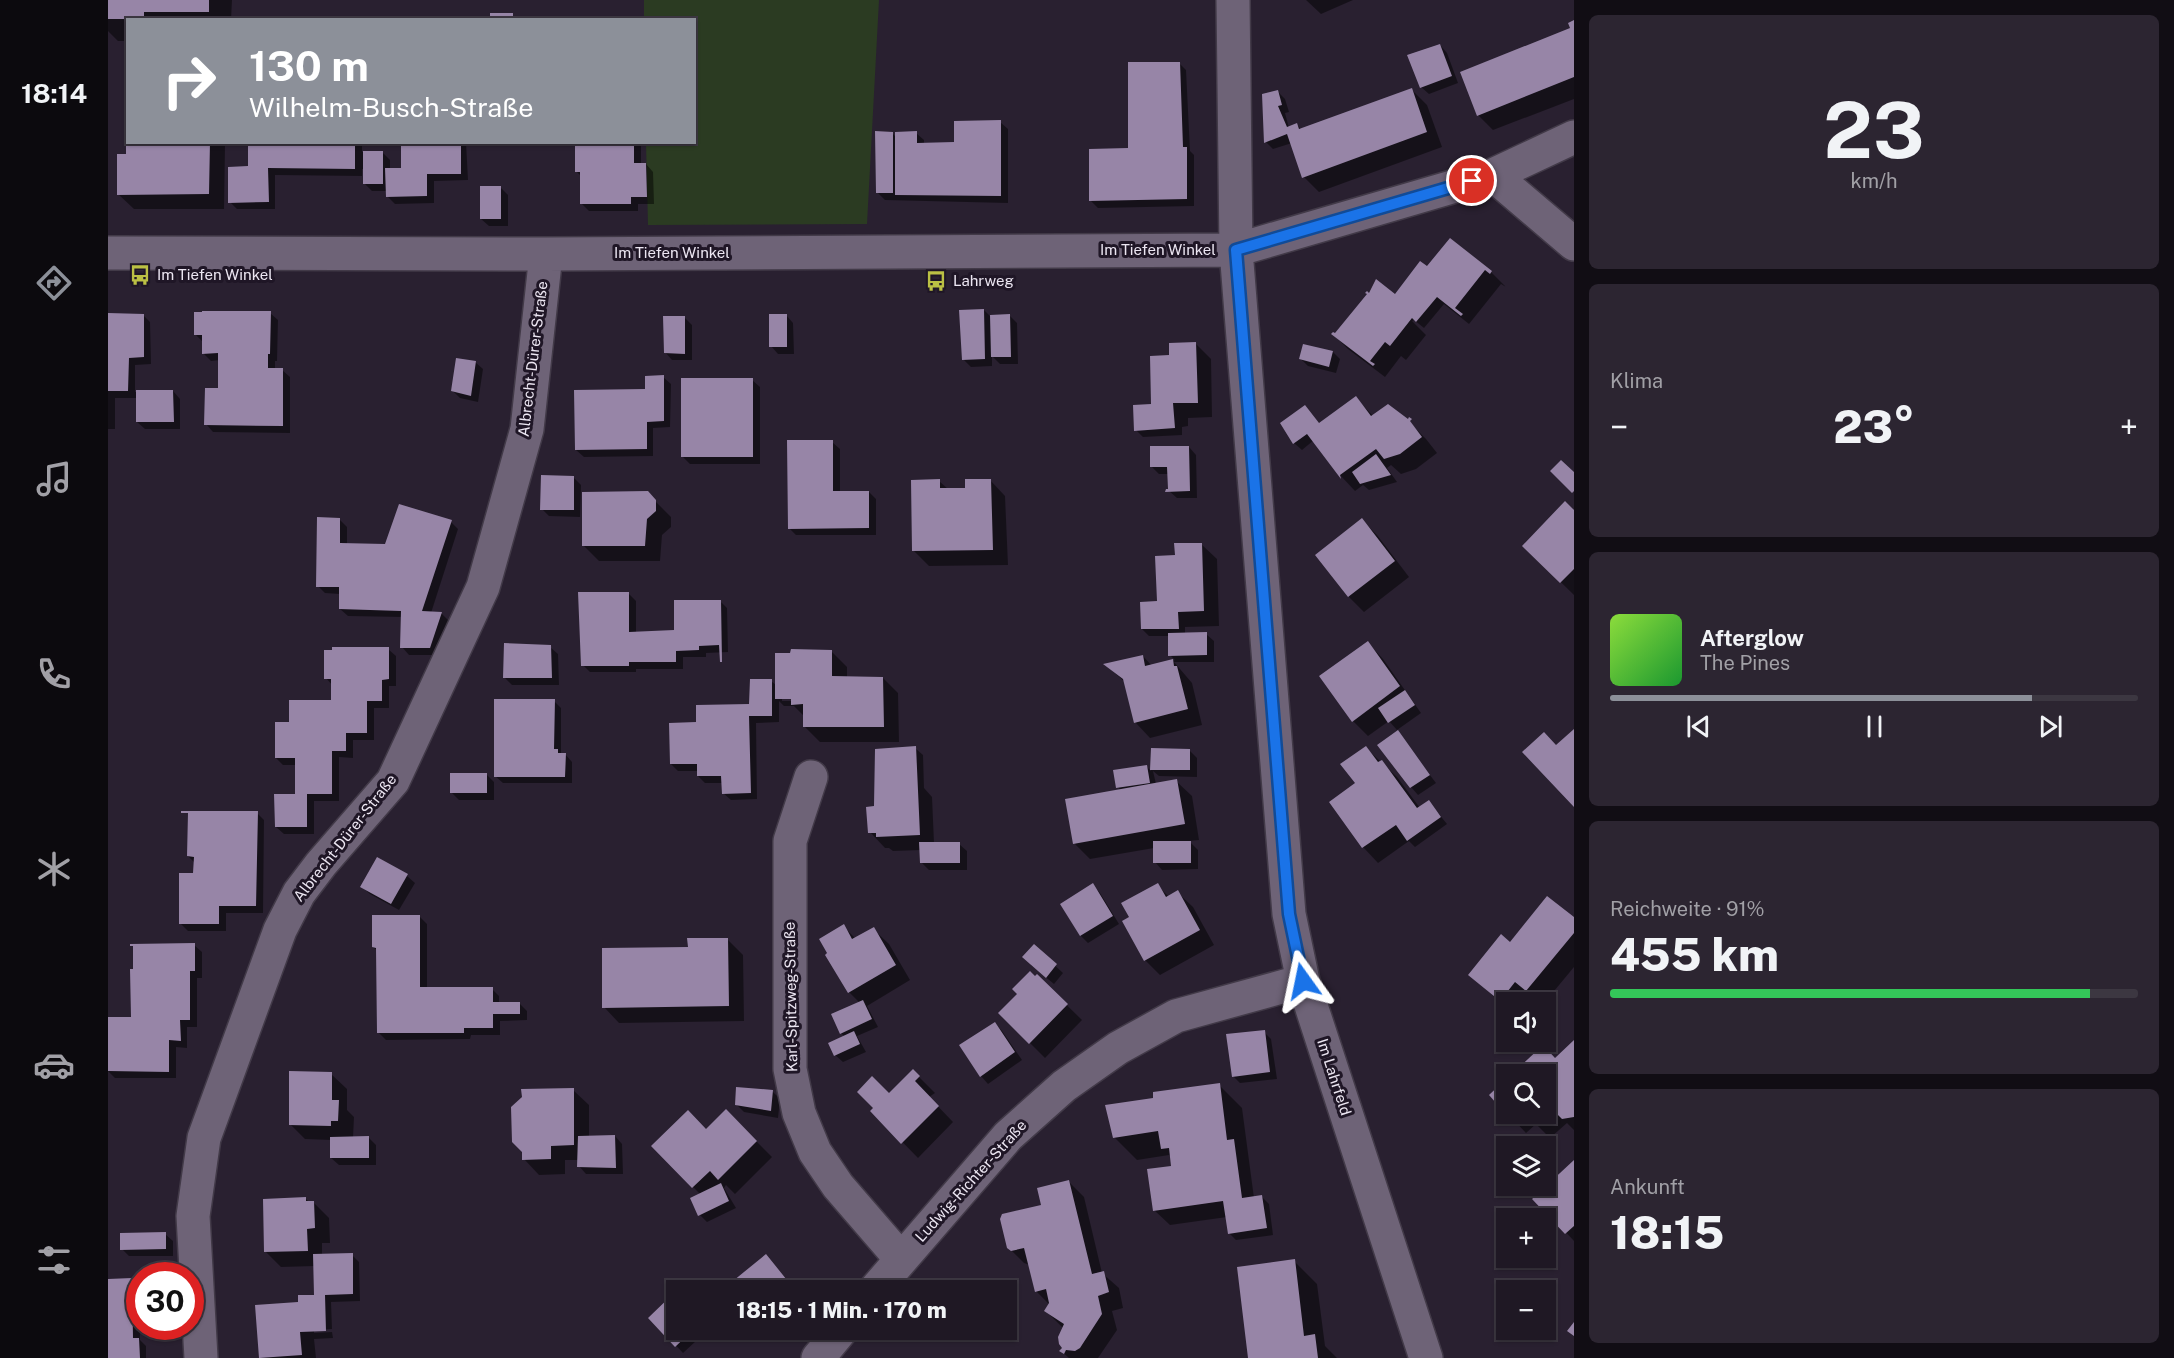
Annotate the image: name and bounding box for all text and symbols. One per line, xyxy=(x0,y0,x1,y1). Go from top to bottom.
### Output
text: 130 m xyxy=(249,41,369,90)
icon: right xyxy=(150,42,228,120)
text: 18:14 xyxy=(21,77,87,109)
text: 23 xyxy=(1823,84,1925,176)
text: Wilhelm-Busch-Straße xyxy=(249,91,533,123)
pin xyxy=(1446,155,1497,206)
icon: arrive xyxy=(1455,164,1488,197)
text: km/h xyxy=(1850,169,1898,193)
street label: Im Tiefen Winkel xyxy=(1100,241,1216,258)
street label: Im Tiefen Winkel xyxy=(614,244,730,261)
icon: directions xyxy=(33,262,75,304)
bus stop icon: Im Tiefen Winkel xyxy=(128,263,152,287)
place label: Im Tiefen Winkel xyxy=(157,266,273,283)
bus stop icon: Lahrweg xyxy=(924,269,948,293)
place label: Lahrweg xyxy=(953,272,1014,289)
street label: Albrecht-Dürer-Straße xyxy=(515,280,550,438)
text: Klima xyxy=(1610,369,1663,393)
text: 23° xyxy=(1833,400,1915,453)
text: − xyxy=(1610,408,1628,446)
text: + xyxy=(2120,408,2138,446)
icon: music xyxy=(33,458,75,500)
text: Afterglow xyxy=(1700,625,1804,651)
text: The Pines xyxy=(1700,651,1790,675)
icon: phone xyxy=(33,653,75,695)
icon: previous xyxy=(1682,710,1715,743)
icon: pause xyxy=(1858,710,1891,743)
icon: next xyxy=(2034,710,2067,743)
street label: Albrecht-Dürer-Straße xyxy=(290,771,399,905)
icon: climate xyxy=(33,848,75,890)
text: Reichweite · 91% xyxy=(1610,897,1765,921)
street label: Karl-Spitzweg-Straße xyxy=(781,922,800,1072)
text: 455 km xyxy=(1610,928,1779,981)
position arrow xyxy=(1271,949,1335,1013)
map controls xyxy=(1496,992,1556,1340)
button: sound xyxy=(1496,992,1556,1052)
street label: Im Lahrfeld xyxy=(1314,1036,1355,1117)
icon: car xyxy=(33,1044,75,1086)
button: search xyxy=(1496,1064,1556,1124)
street label: Ludwig-Richter-Straße xyxy=(912,1116,1030,1245)
button: layers xyxy=(1496,1136,1556,1196)
text: Ankunft xyxy=(1610,1175,1685,1199)
text: 18:15 xyxy=(1610,1206,1724,1259)
button: + xyxy=(1496,1208,1556,1268)
icon: filters xyxy=(33,1239,75,1281)
speed limit sign: 30 xyxy=(126,1262,204,1340)
button: − xyxy=(1496,1280,1556,1340)
text: 18:15 · 1 Min. · 170 m xyxy=(736,1297,947,1323)

